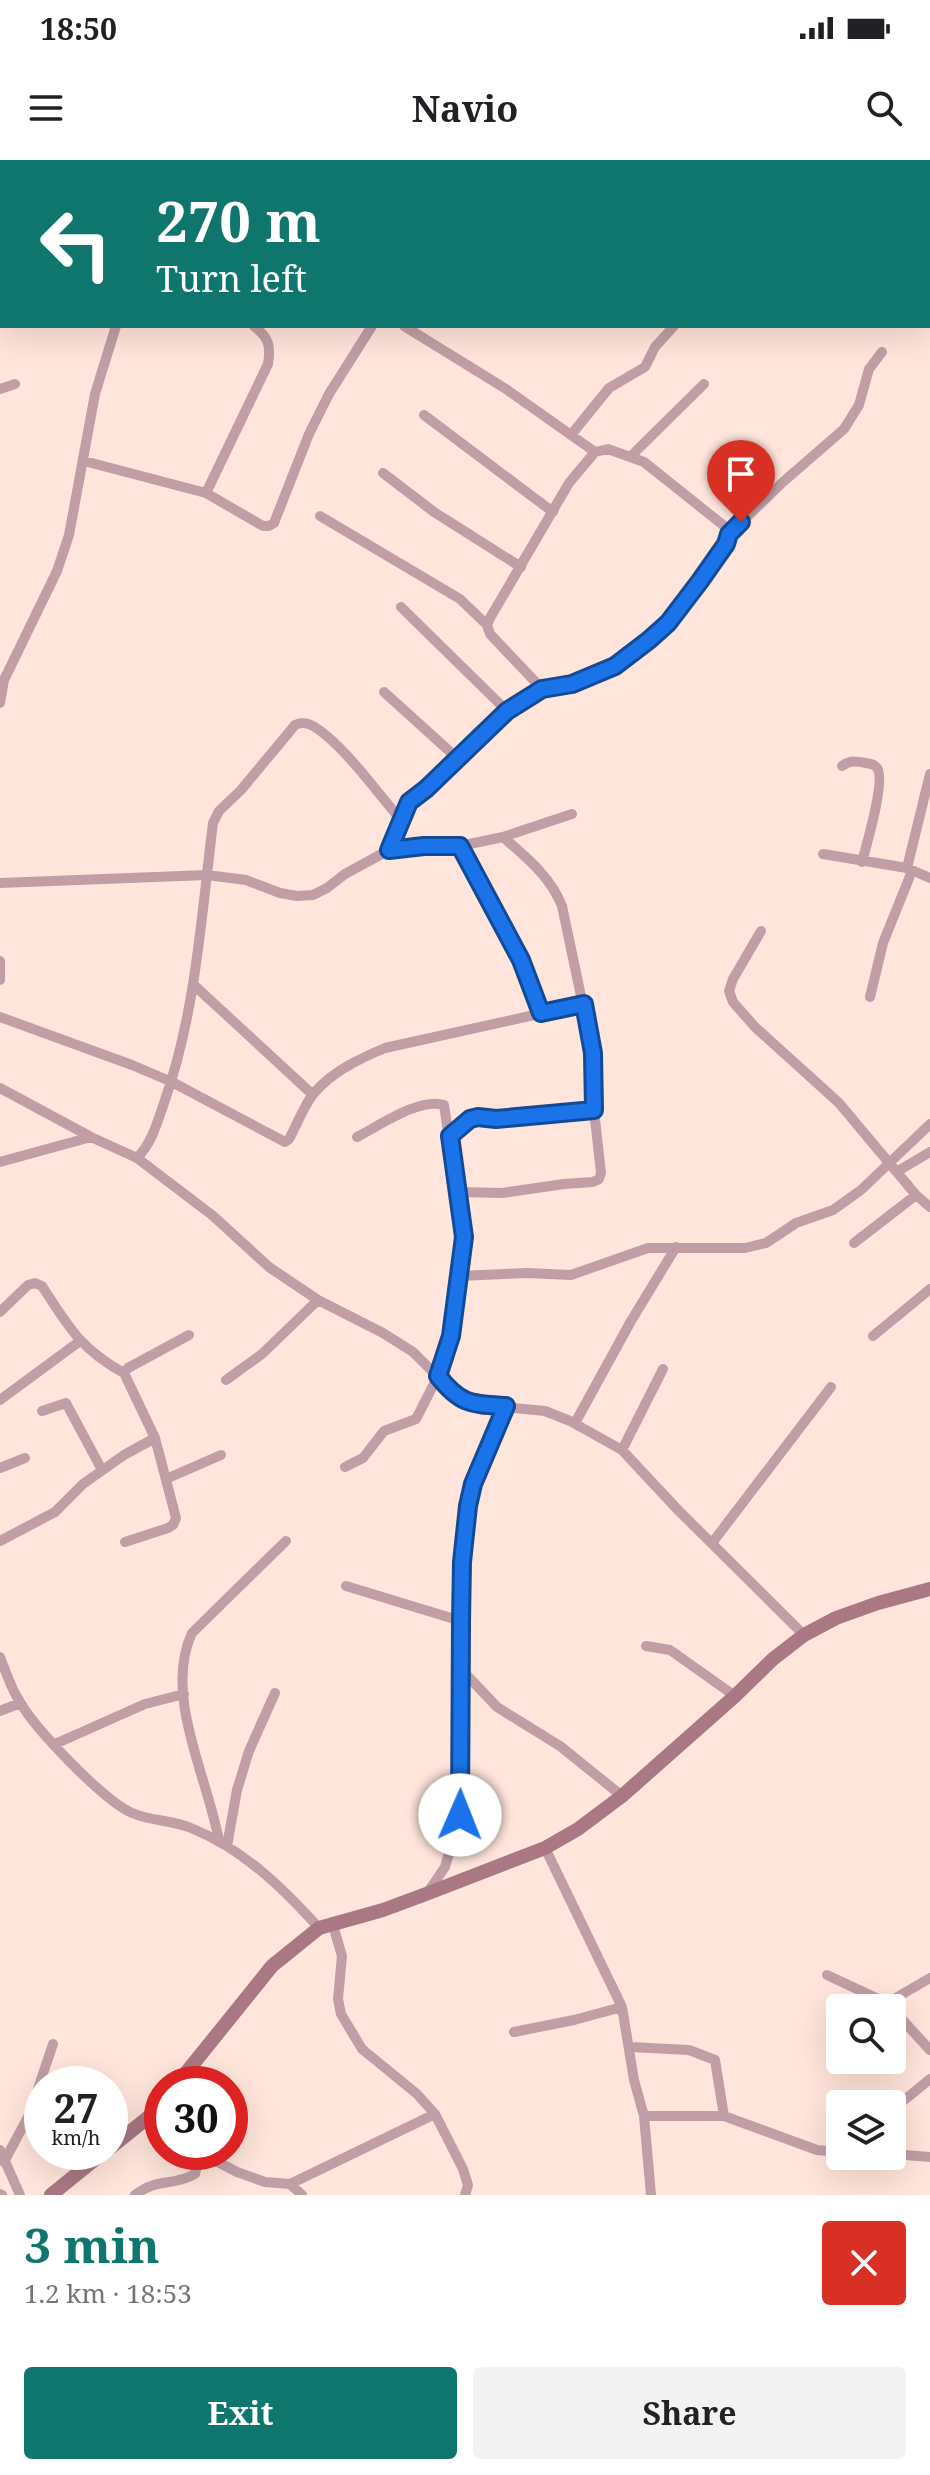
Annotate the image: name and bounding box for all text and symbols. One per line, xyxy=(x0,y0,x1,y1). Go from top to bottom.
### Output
text: 18:50 xyxy=(40,8,117,49)
text: Navio xyxy=(412,84,518,133)
icon: menu xyxy=(24,86,68,130)
icon: search xyxy=(862,86,906,130)
text: 270 m xyxy=(156,182,321,258)
icon: left xyxy=(24,192,128,296)
text: Turn left xyxy=(156,254,307,303)
pin xyxy=(707,440,775,522)
icon: arrive xyxy=(719,452,763,496)
position arrow xyxy=(418,1773,502,1857)
map controls xyxy=(826,1994,906,2170)
button: search xyxy=(826,1994,906,2074)
speed limit sign: 30 xyxy=(144,2066,248,2170)
text: 27 xyxy=(53,2080,99,2135)
button: layers xyxy=(826,2090,906,2170)
text: km/h xyxy=(51,2124,101,2151)
text: 3 min xyxy=(24,2212,160,2277)
button: close xyxy=(822,2221,906,2305)
text: 1.2 km · 18:53 xyxy=(24,2275,192,2311)
button: Exit xyxy=(24,2367,457,2459)
button: Share xyxy=(473,2367,906,2459)

